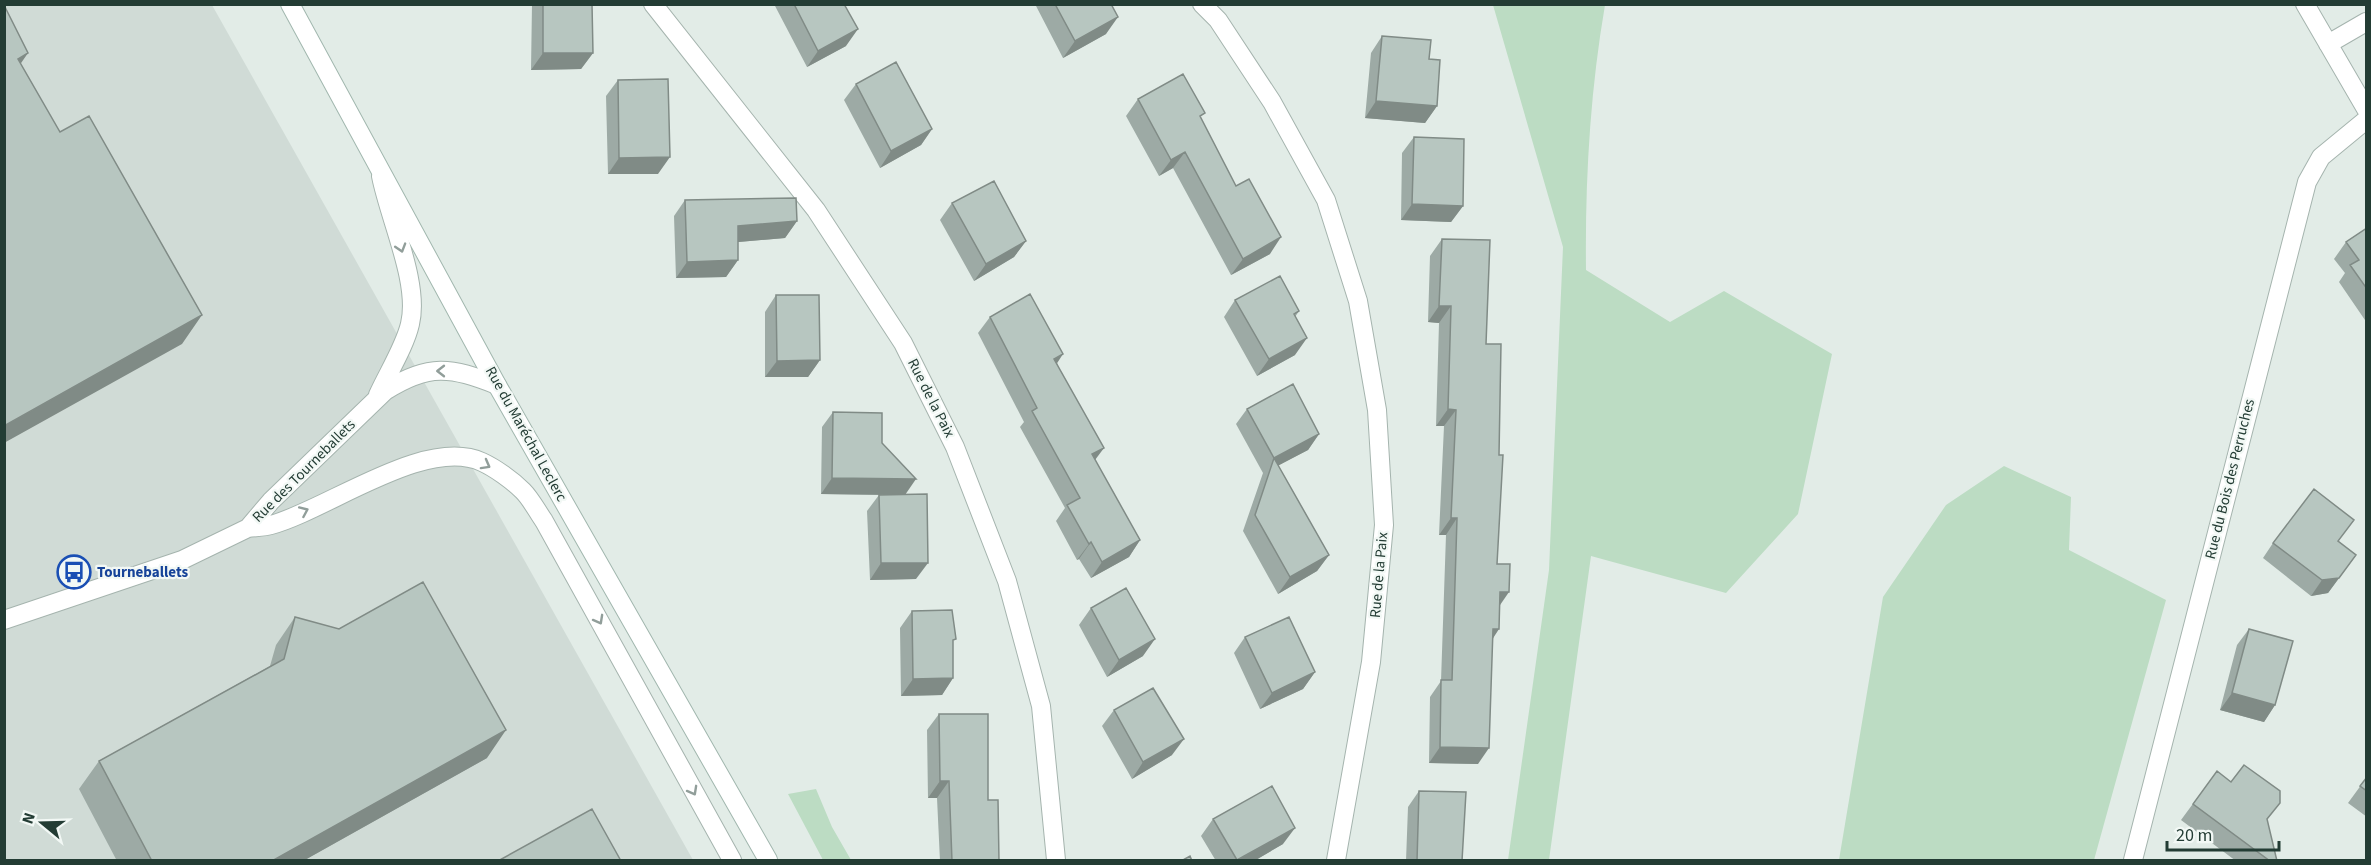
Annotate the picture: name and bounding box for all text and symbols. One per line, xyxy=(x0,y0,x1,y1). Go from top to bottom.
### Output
one-way arrow xyxy=(394,242,406,253)
street label: Rue de la Paix xyxy=(902,355,960,441)
street label: Rue du Maréchal Leclerc xyxy=(480,363,572,505)
one-way arrow xyxy=(436,365,445,377)
street label: Rue du Bois des Perruches xyxy=(2200,397,2260,561)
street label: Rue des Tourneballets xyxy=(248,415,360,527)
one-way arrow xyxy=(480,458,490,469)
one-way arrow xyxy=(297,506,308,518)
street label: Rue de la Paix xyxy=(1365,531,1393,619)
bus stop icon: Tourneballets xyxy=(56,554,92,590)
place label: Tourneballets xyxy=(97,562,188,583)
one-way arrow xyxy=(592,614,603,624)
one-way arrow xyxy=(686,784,697,795)
north arrow xyxy=(12,793,72,853)
text: N xyxy=(17,810,41,827)
scale bar xyxy=(2167,814,2280,852)
text: 20 m xyxy=(2176,823,2212,848)

